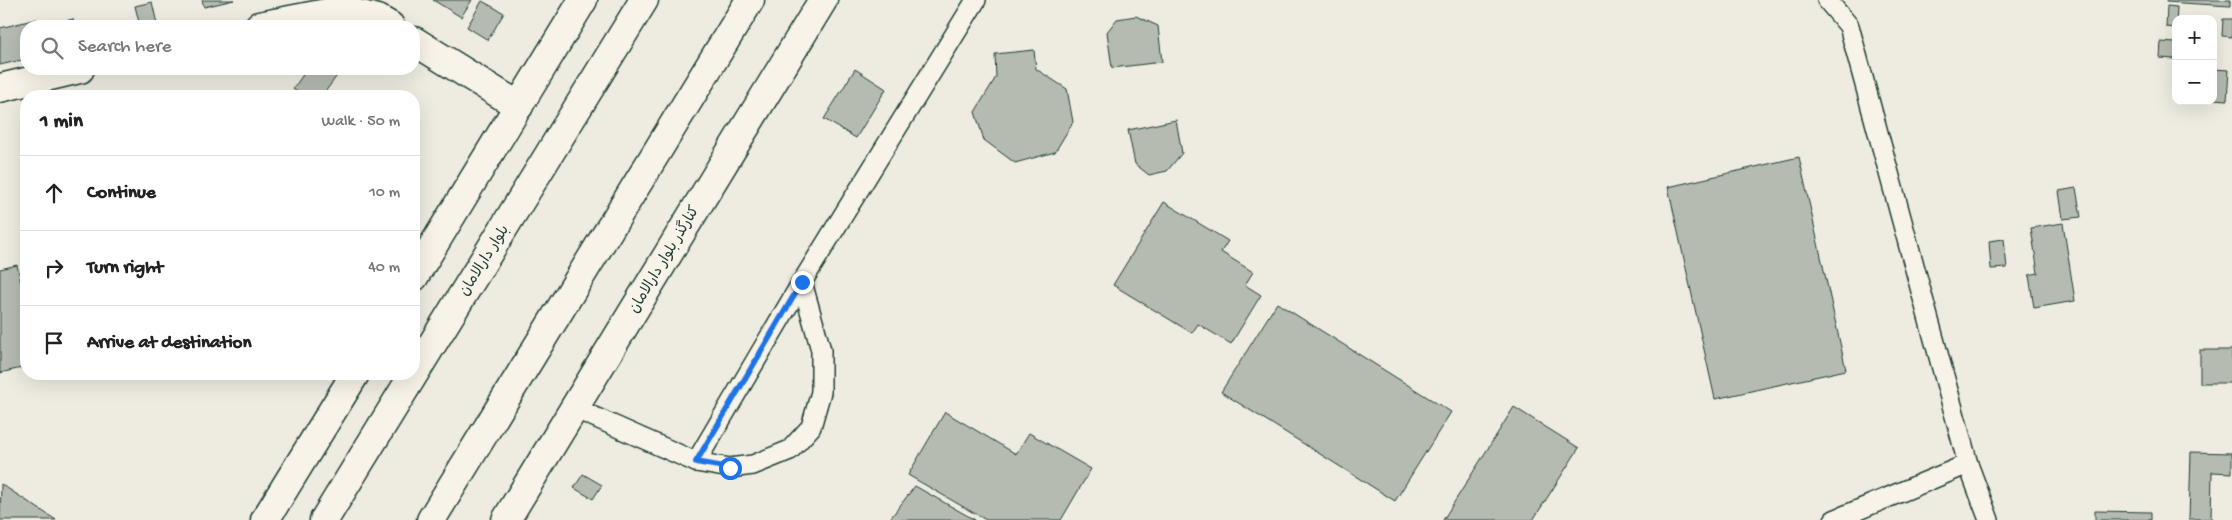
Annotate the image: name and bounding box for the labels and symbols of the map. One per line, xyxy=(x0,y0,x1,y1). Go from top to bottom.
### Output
street label: کنارگذر بلوار دارالامان xyxy=(624,202,704,317)
street label: بلوار دارالامان xyxy=(456,222,514,300)
route end xyxy=(791,271,814,294)
route start xyxy=(719,457,742,480)

